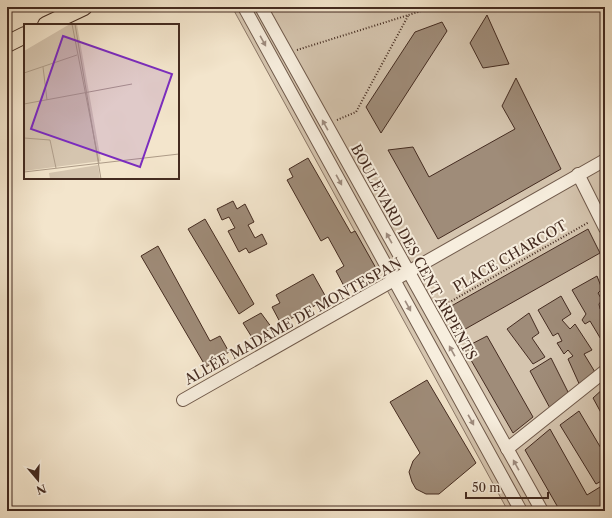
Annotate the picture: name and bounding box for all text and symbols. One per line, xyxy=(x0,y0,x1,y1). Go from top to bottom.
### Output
inset map xyxy=(24,24,179,179)
one-way arrow xyxy=(259,35,266,47)
one-way arrow xyxy=(322,119,328,131)
street label: BOULEVARD DES CENT ARPENTS xyxy=(347,141,481,363)
one-way arrow xyxy=(336,174,342,186)
street label: PLACE CHARCOT xyxy=(450,216,571,296)
one-way arrow xyxy=(385,232,392,244)
street label: ALLÉE MADAME DE MONTESPAN xyxy=(180,253,405,389)
one-way arrow xyxy=(405,300,412,312)
one-way arrow xyxy=(449,346,456,357)
one-way arrow xyxy=(467,414,474,426)
one-way arrow xyxy=(513,459,519,471)
north arrow xyxy=(18,460,58,500)
scale bar xyxy=(466,474,548,500)
text: 50 m xyxy=(472,480,501,495)
text: N xyxy=(34,481,48,498)

